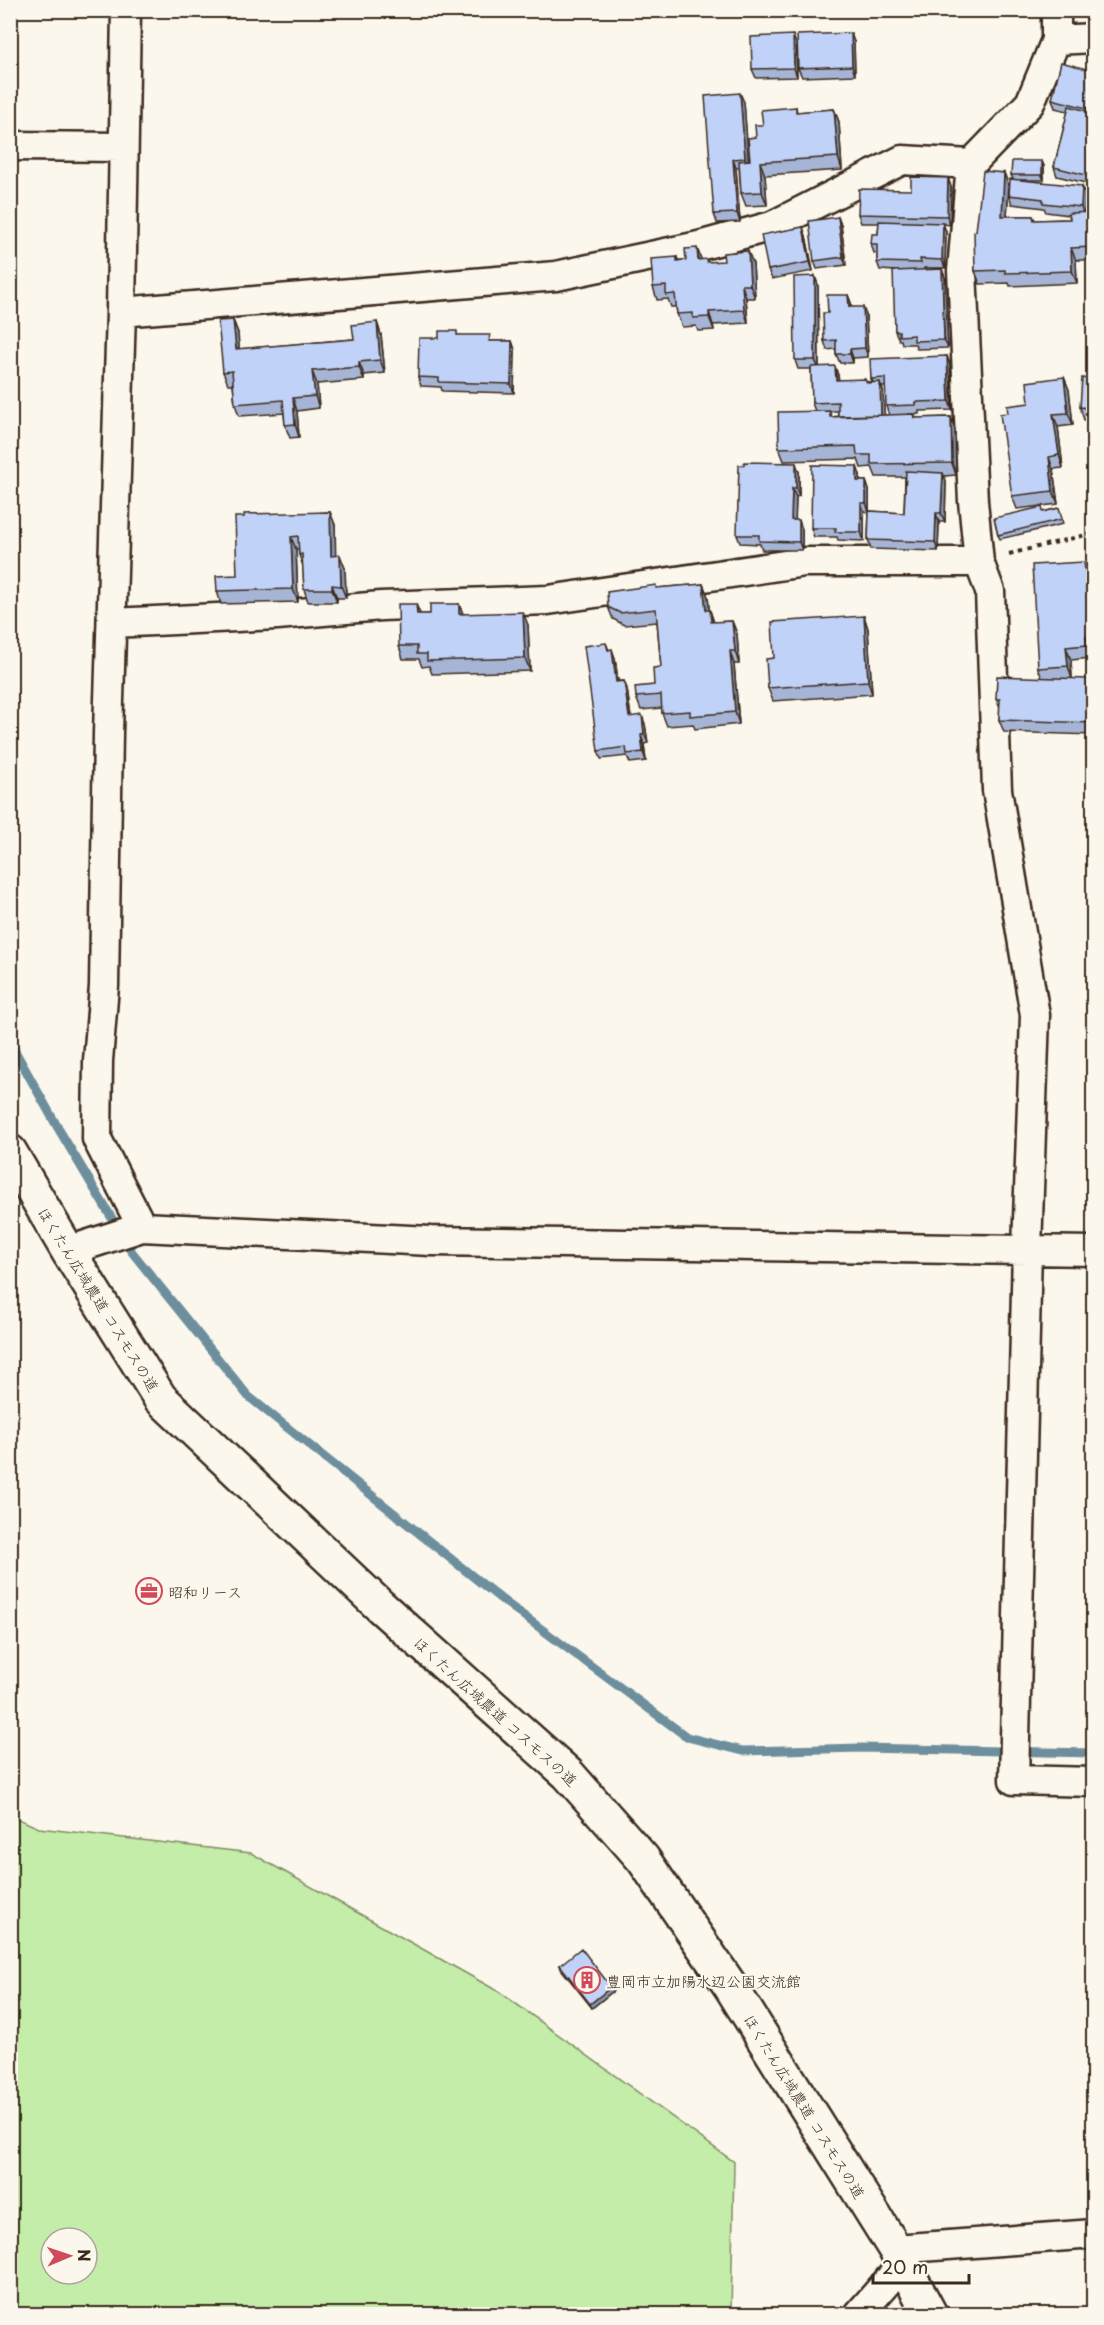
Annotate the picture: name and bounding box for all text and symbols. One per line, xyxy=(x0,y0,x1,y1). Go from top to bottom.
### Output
street label: ほくたん広域農道 コスモスの道 xyxy=(33,1202,165,1396)
office icon: 昭和リース xyxy=(134,1576,164,1606)
place label: 昭和リース xyxy=(168,1580,242,1603)
street label: ほくたん広域農道 コスモスの道 xyxy=(409,1631,583,1791)
building icon: 豊岡市立加陽水辺公園交流館 xyxy=(572,1965,602,1995)
place label: 豊岡市立加陽水辺公園交流館 xyxy=(606,1969,801,1992)
street label: ほくたん広域農道 コスモスの道 xyxy=(739,2009,871,2203)
north arrow xyxy=(39,2226,99,2286)
scale bar xyxy=(873,2247,969,2285)
text: N xyxy=(73,2249,97,2262)
text: 20 m xyxy=(882,2253,928,2280)

